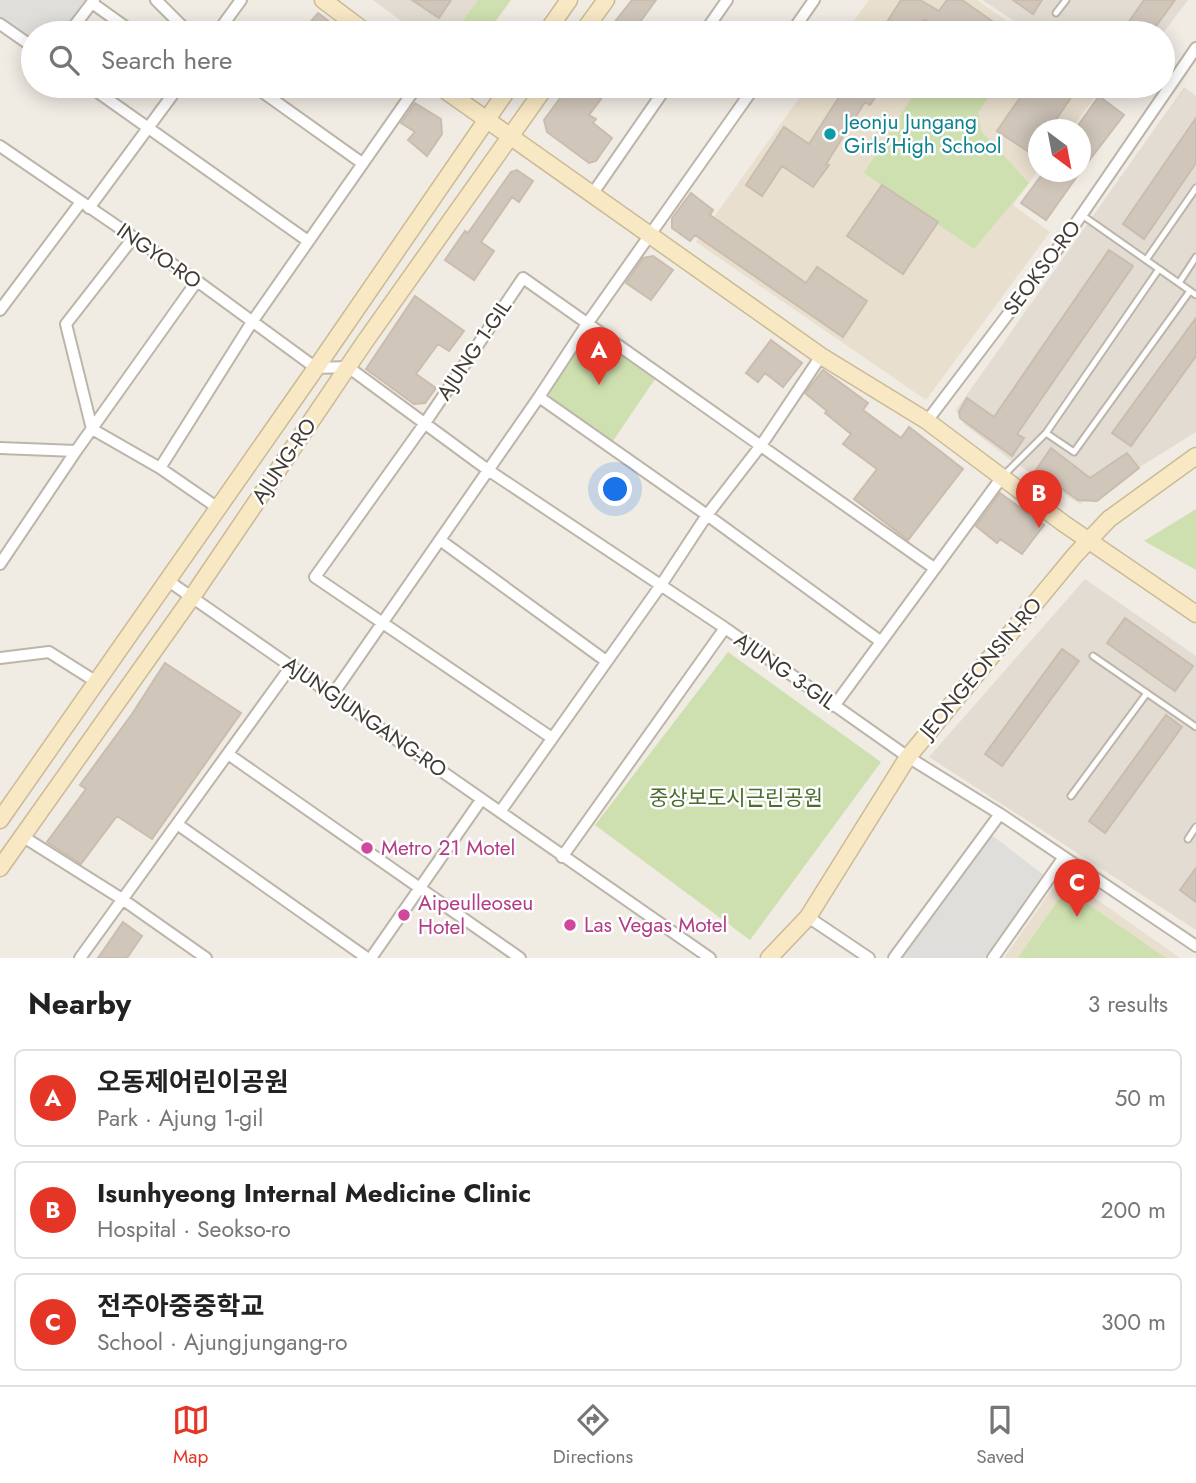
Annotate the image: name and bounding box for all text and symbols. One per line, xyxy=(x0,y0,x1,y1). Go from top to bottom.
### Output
search box xyxy=(21,21,1175,98)
icon: search xyxy=(45,41,83,79)
text: Search here xyxy=(101,41,233,79)
place label: Jeonju Jungang Girls’High School xyxy=(841,107,1001,161)
north arrow xyxy=(1028,119,1091,182)
marker: Jeonju Jungang Girls’High School xyxy=(822,126,838,142)
street label: SEOKSO-RO xyxy=(996,214,1088,322)
street label: INGYO-RO xyxy=(111,216,207,296)
street label: AJUNG 1-GIL xyxy=(429,293,519,406)
pin: A xyxy=(576,327,622,385)
street label: AJUNG-RO xyxy=(244,412,324,510)
pin: B xyxy=(1016,470,1062,528)
your location xyxy=(598,472,632,506)
street label: JEONGEONSIN-RO xyxy=(911,591,1049,747)
street label: AJUNG 3-GIL xyxy=(728,625,842,717)
street label: AJUNGJUNGANG-RO xyxy=(277,649,453,785)
park label: 중상보도시근린공원 xyxy=(649,783,823,813)
place label: Metro 21 Motel xyxy=(381,833,515,863)
marker: Metro 21 Motel xyxy=(359,840,375,856)
pin: C xyxy=(1054,859,1100,917)
place label: Aipeulleoseu Hotel xyxy=(418,888,533,942)
marker: Aipeulleoseu Hotel xyxy=(396,907,412,923)
place label: Las Vegas Motel xyxy=(584,910,727,940)
marker: Las Vegas Motel xyxy=(562,917,578,933)
text: Nearby xyxy=(28,982,131,1025)
text: 3 results xyxy=(1088,987,1168,1021)
text: 오동제어린이공원 xyxy=(97,1063,288,1101)
text: A xyxy=(45,1081,61,1115)
text: 50 m xyxy=(1114,1081,1166,1115)
text: Park · Ajung 1-gil xyxy=(97,1101,263,1135)
text: Isunhyeong Internal Medicine Clinic xyxy=(97,1174,531,1212)
text: B xyxy=(45,1193,61,1227)
text: 200 m xyxy=(1100,1193,1166,1227)
text: Hospital · Seokso-ro xyxy=(97,1212,291,1246)
text: 전주아중중학교 xyxy=(97,1287,264,1325)
text: C xyxy=(45,1305,61,1339)
text: 300 m xyxy=(1101,1305,1166,1339)
text: School · Ajungjungang-ro xyxy=(97,1325,348,1359)
tab: Map xyxy=(172,1401,210,1470)
tab: Directions xyxy=(553,1401,633,1470)
tab: Saved xyxy=(976,1401,1024,1470)

